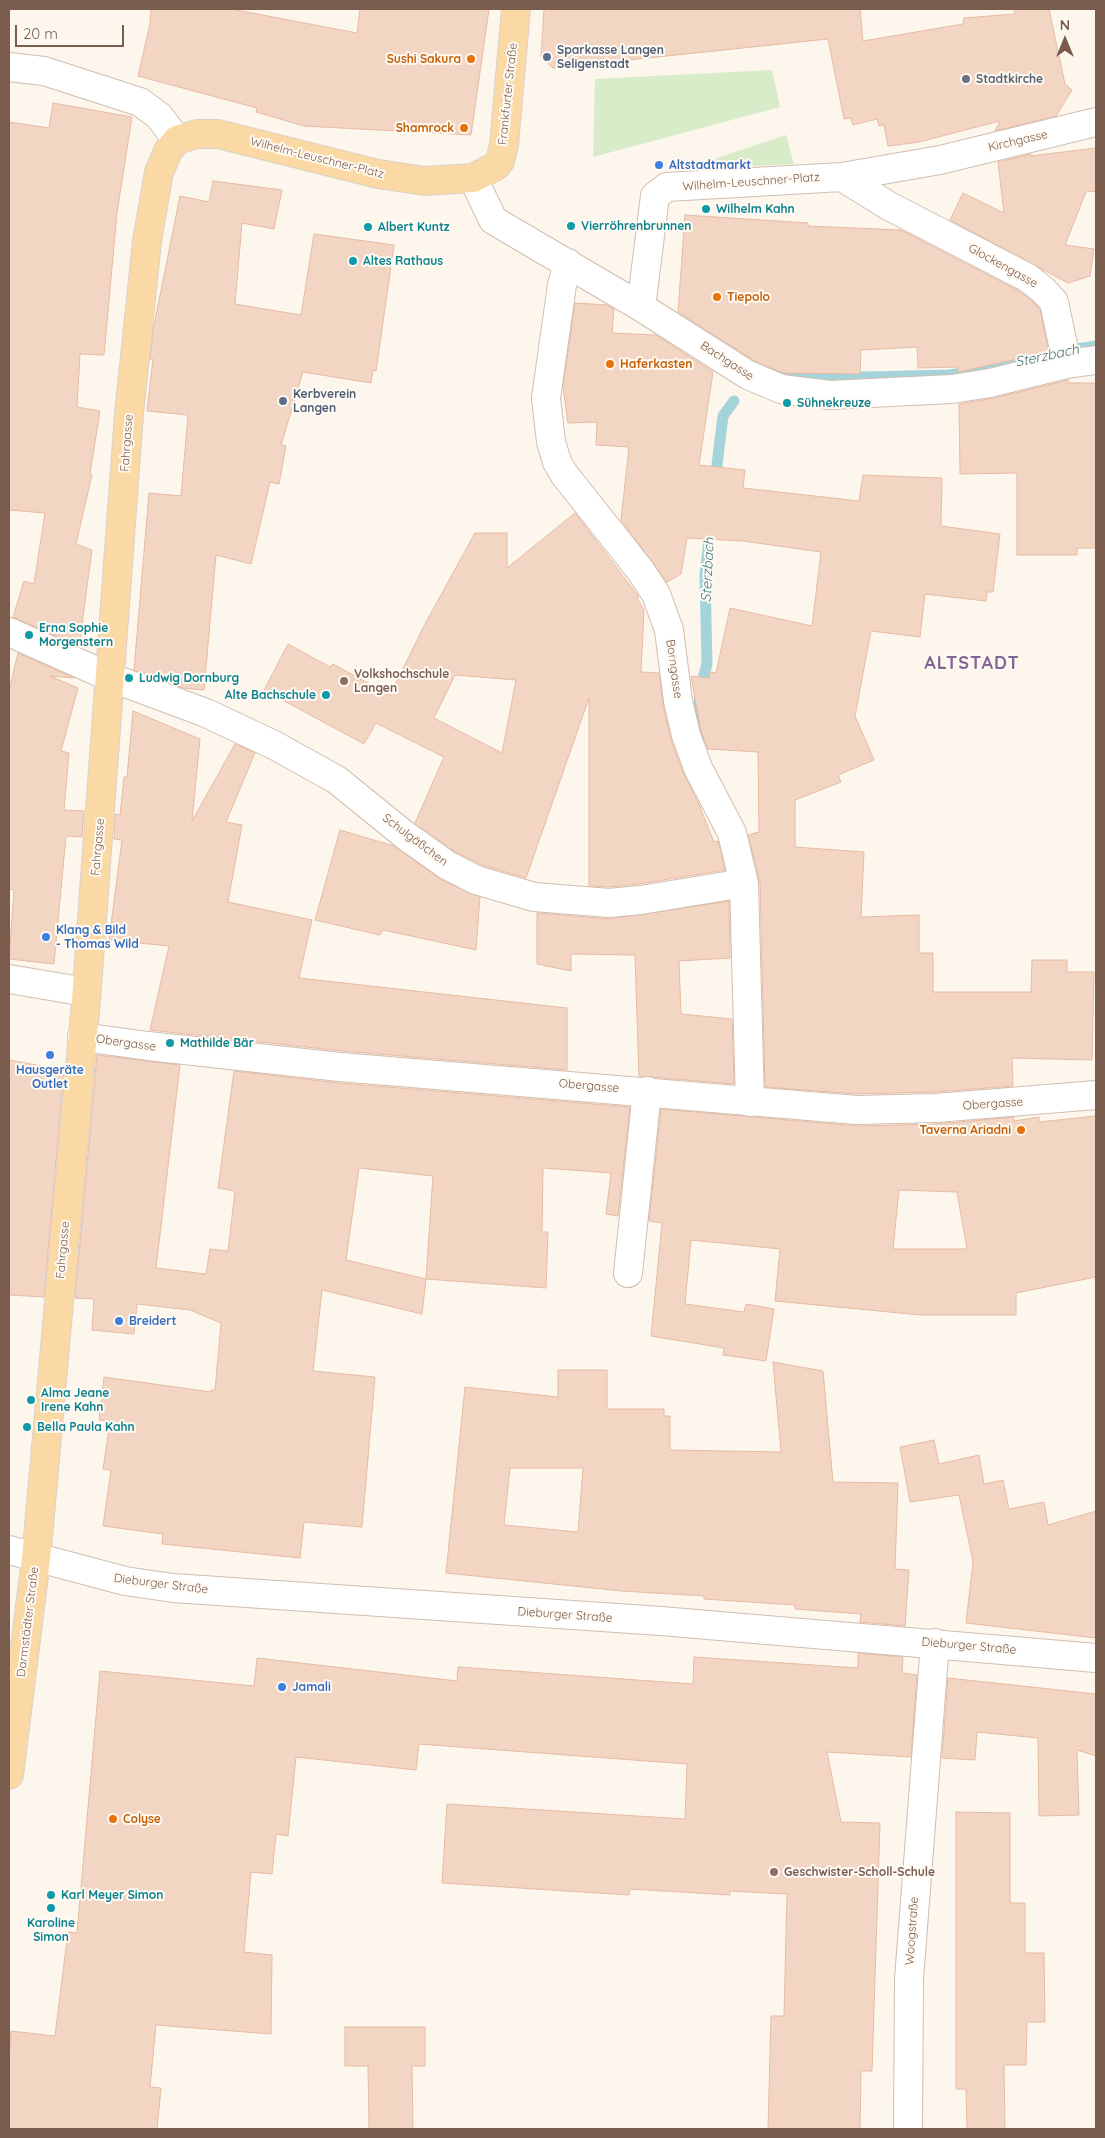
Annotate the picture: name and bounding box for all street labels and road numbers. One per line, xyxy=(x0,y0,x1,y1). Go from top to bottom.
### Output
street label: Frankfurter Straße xyxy=(495,42,521,146)
street label: Kirchgasse xyxy=(987,127,1049,155)
street label: Wilhelm-Leuschner-Platz xyxy=(249,134,385,182)
street label: Wilhelm-Leuschner-Platz xyxy=(682,170,820,194)
street label: Glockengasse xyxy=(966,241,1040,291)
street label: Bachgasse xyxy=(698,338,756,384)
street label: Fahrgasse xyxy=(118,414,136,472)
street label: Borngasse xyxy=(663,639,685,699)
street label: Schulgäßchen xyxy=(380,811,450,869)
street label: Fahrgasse xyxy=(88,818,108,876)
street label: Obergasse xyxy=(95,1032,157,1054)
street label: Obergasse xyxy=(558,1076,620,1096)
street label: Obergasse xyxy=(962,1095,1024,1113)
street label: Fahrgasse xyxy=(53,1221,73,1279)
street label: Darmstädter Straße xyxy=(14,1566,42,1678)
street label: Dieburger Straße xyxy=(113,1571,209,1597)
street label: Dieburger Straße xyxy=(517,1605,613,1625)
street label: Dieburger Straße xyxy=(921,1635,1017,1657)
street label: Woogstraße xyxy=(902,1896,922,1966)

